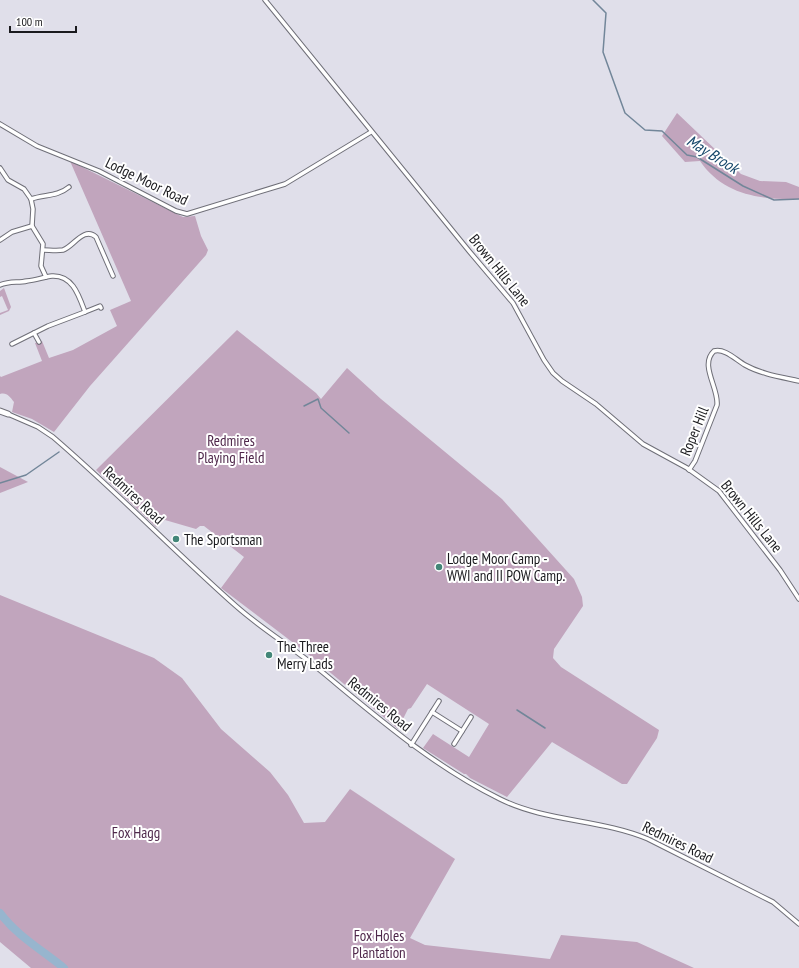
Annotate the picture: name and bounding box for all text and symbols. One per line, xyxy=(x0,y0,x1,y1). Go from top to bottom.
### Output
scale bar xyxy=(10,8,76,34)
text: 100 m xyxy=(16,14,43,29)
water label: May Brook xyxy=(683,130,744,179)
street label: Lodge Moor Road xyxy=(102,153,192,209)
street label: Brown Hills Lane xyxy=(465,230,535,310)
street label: Roper Hill xyxy=(676,403,713,458)
park label: Redmires Playing Field xyxy=(197,431,265,467)
street label: Redmires Road xyxy=(100,462,168,528)
street label: Brown Hills Lane xyxy=(717,476,787,556)
place label: The Sportsman xyxy=(184,530,262,549)
marker: The Sportsman xyxy=(171,534,181,544)
place label: Lodge Moor Camp - WWI and II POW Camp. xyxy=(447,549,566,585)
marker: Lodge Moor Camp - WWI and II POW Camp. xyxy=(434,562,444,572)
place label: The Three Merry Lads xyxy=(277,637,333,673)
marker: The Three Merry Lads xyxy=(264,650,274,660)
street label: Redmires Road xyxy=(344,673,416,735)
street label: Redmires Road xyxy=(639,817,717,867)
park label: Fox Hagg xyxy=(112,823,160,842)
park label: Fox Holes Plantation xyxy=(352,926,406,962)

